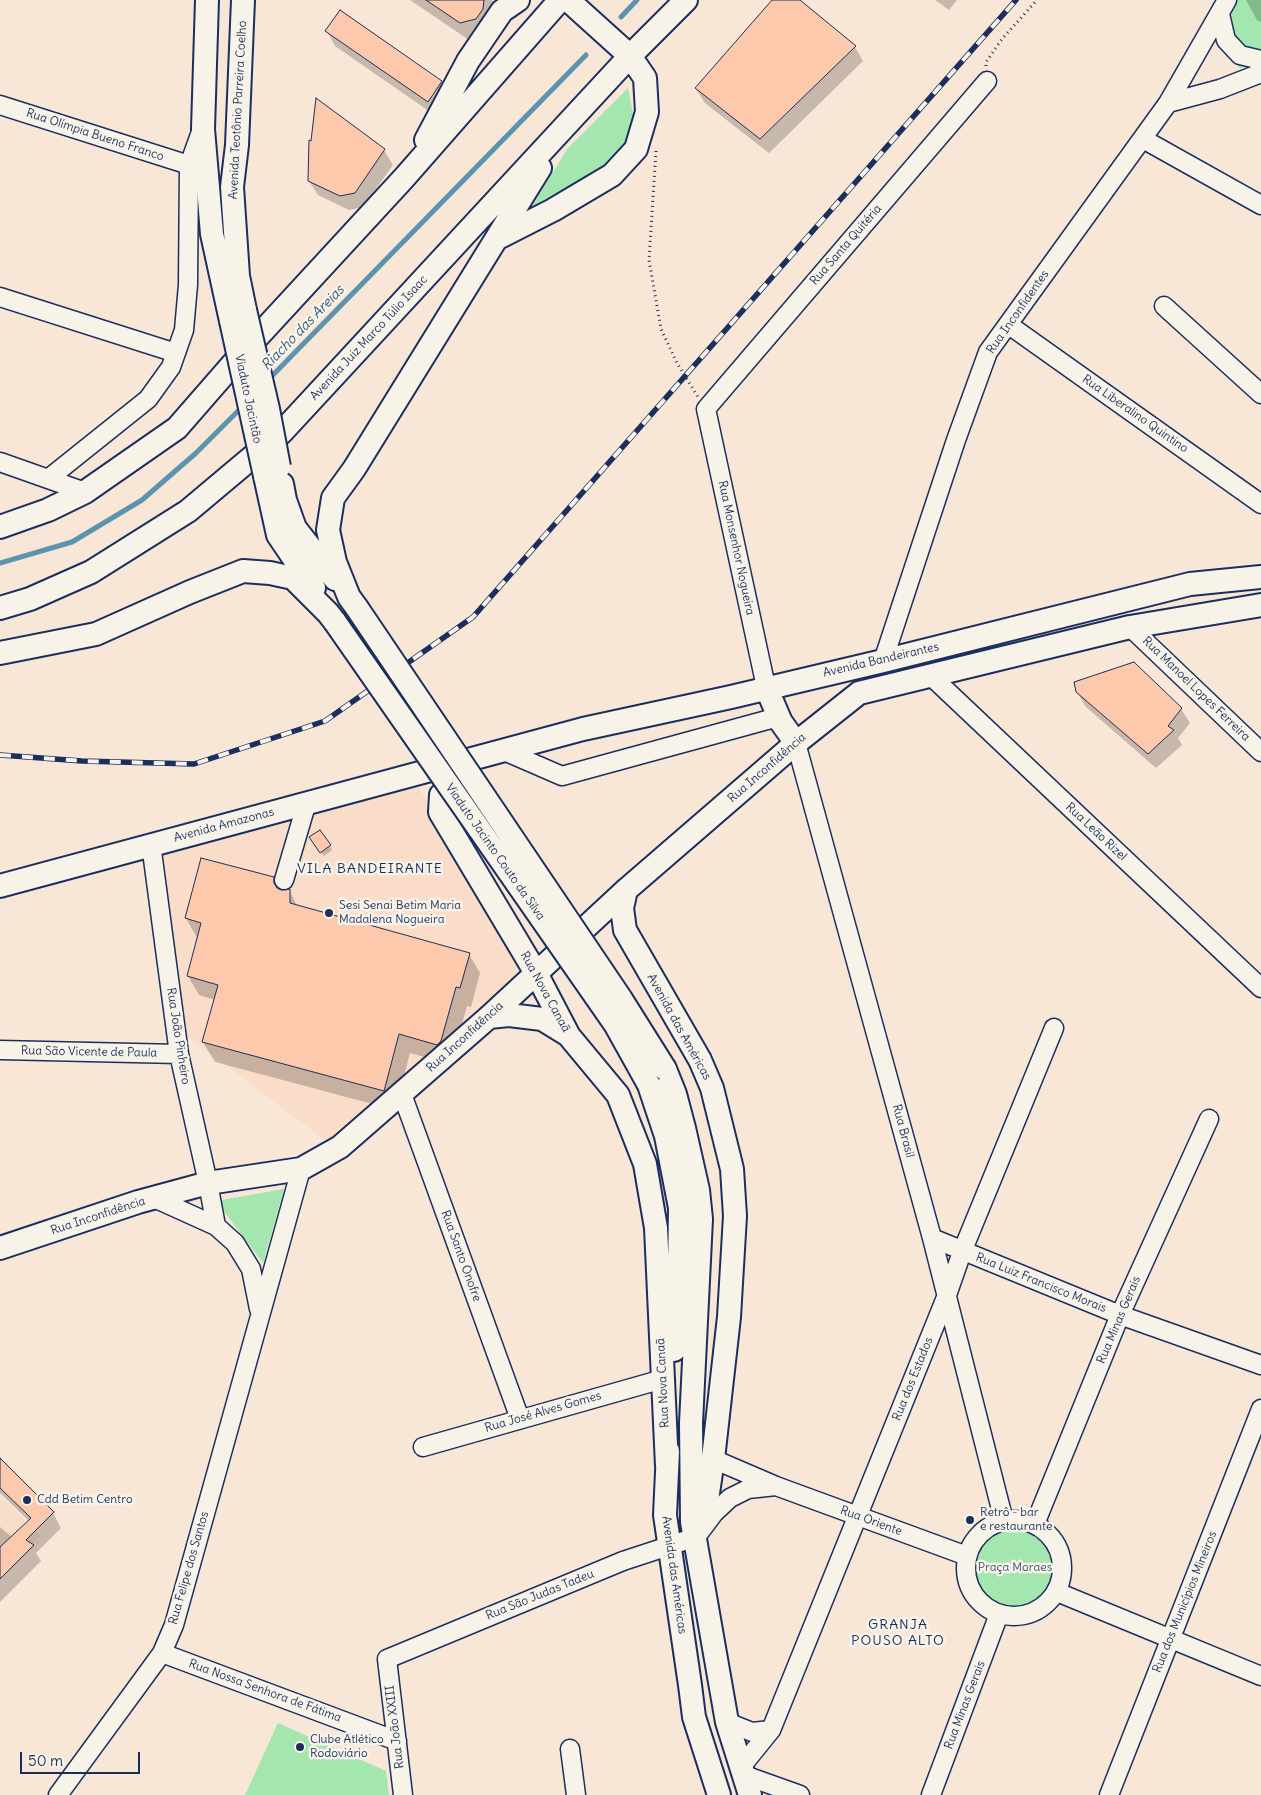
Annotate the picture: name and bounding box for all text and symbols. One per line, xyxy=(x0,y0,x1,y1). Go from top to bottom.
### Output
street label: Avenida Teotônio Parreira Coelho xyxy=(226,20,250,200)
street label: Rua Olímpia Bueno Franco xyxy=(24,106,166,164)
street label: Rua Santa Quitéria xyxy=(807,202,885,288)
street label: Rua Inconfidentes xyxy=(984,267,1052,357)
street label: Avenida Juiz Marco Túlio Isaac xyxy=(307,273,431,403)
water label: Riacho das Areias xyxy=(258,282,348,374)
street label: Viaduto Jacintão xyxy=(232,353,264,445)
street label: Rua Liberalino Quintino xyxy=(1079,372,1191,456)
street label: Rua Monsenhor Nogueira xyxy=(715,479,757,617)
street label: Rua Manoel Lopes Ferreira xyxy=(1139,634,1253,744)
street label: Avenida Bandeirantes xyxy=(822,640,940,680)
street label: Rua Inconfidência xyxy=(725,730,809,806)
street label: Viaduto Jacinto Couto da Silva xyxy=(442,781,548,923)
street label: Rua Leão Rizel xyxy=(1062,800,1130,864)
street label: Avenida Amazonas xyxy=(172,805,276,845)
district label: VILA BANDEIRANTE xyxy=(295,861,445,877)
place label: Sesi Senai Betim Maria Madalena Nogueira xyxy=(339,899,461,927)
marker: Sesi Senai Betim Maria Madalena Nogueira xyxy=(323,907,335,919)
street label: Rua Nova Canaã xyxy=(517,949,573,1035)
street label: Avenida das Américas xyxy=(644,971,714,1083)
street label: Rua João Pinheiro xyxy=(163,987,193,1085)
street label: Rua Inconfidência xyxy=(424,999,506,1075)
street label: Rua São Vicente de Paula xyxy=(21,1044,157,1060)
street label: Rua Brasil xyxy=(889,1103,917,1159)
street label: Rua Inconfidência xyxy=(49,1194,147,1238)
street label: Rua Santo Onofre xyxy=(438,1208,484,1304)
street label: Rua Luiz Francisco Morais xyxy=(974,1250,1108,1316)
street label: Rua Minas Gerais xyxy=(1094,1274,1144,1366)
street label: Rua dos Estados xyxy=(890,1335,936,1423)
street label: Rua Nova Canaã xyxy=(653,1338,673,1428)
street label: Rua José Alves Gomes xyxy=(483,1388,603,1436)
place label: Cdd Betim Centro xyxy=(37,1493,133,1507)
marker: Cdd Betim Centro xyxy=(21,1494,33,1506)
street label: Rua Oriente xyxy=(838,1503,904,1539)
place label: Retrô - bar e restaurante xyxy=(980,1506,1052,1534)
street label: Rua Felipe dos Santos xyxy=(166,1510,212,1626)
marker: Retrô - bar e restaurante xyxy=(964,1514,976,1526)
street label: Avenida das Américas xyxy=(659,1515,689,1635)
street label: Rua dos Municípios Mineiros xyxy=(1150,1529,1220,1675)
park label: Praça Moraes xyxy=(978,1561,1052,1575)
street label: Rua São Judas Tadeu xyxy=(484,1567,596,1623)
district label: GRANJA POUSO ALTO xyxy=(850,1617,946,1650)
street label: Rua Nossa Senhora de Fátima xyxy=(187,1657,343,1725)
street label: Rua Minas Gerais xyxy=(942,1659,988,1751)
street label: Rua João XXIII xyxy=(383,1684,407,1770)
place label: Clube Atlético Rodoviário xyxy=(310,1733,384,1761)
marker: Clube Atlético Rodoviário xyxy=(294,1741,306,1753)
scale bar xyxy=(22,1742,142,1774)
text: 50 m xyxy=(28,1751,63,1770)

